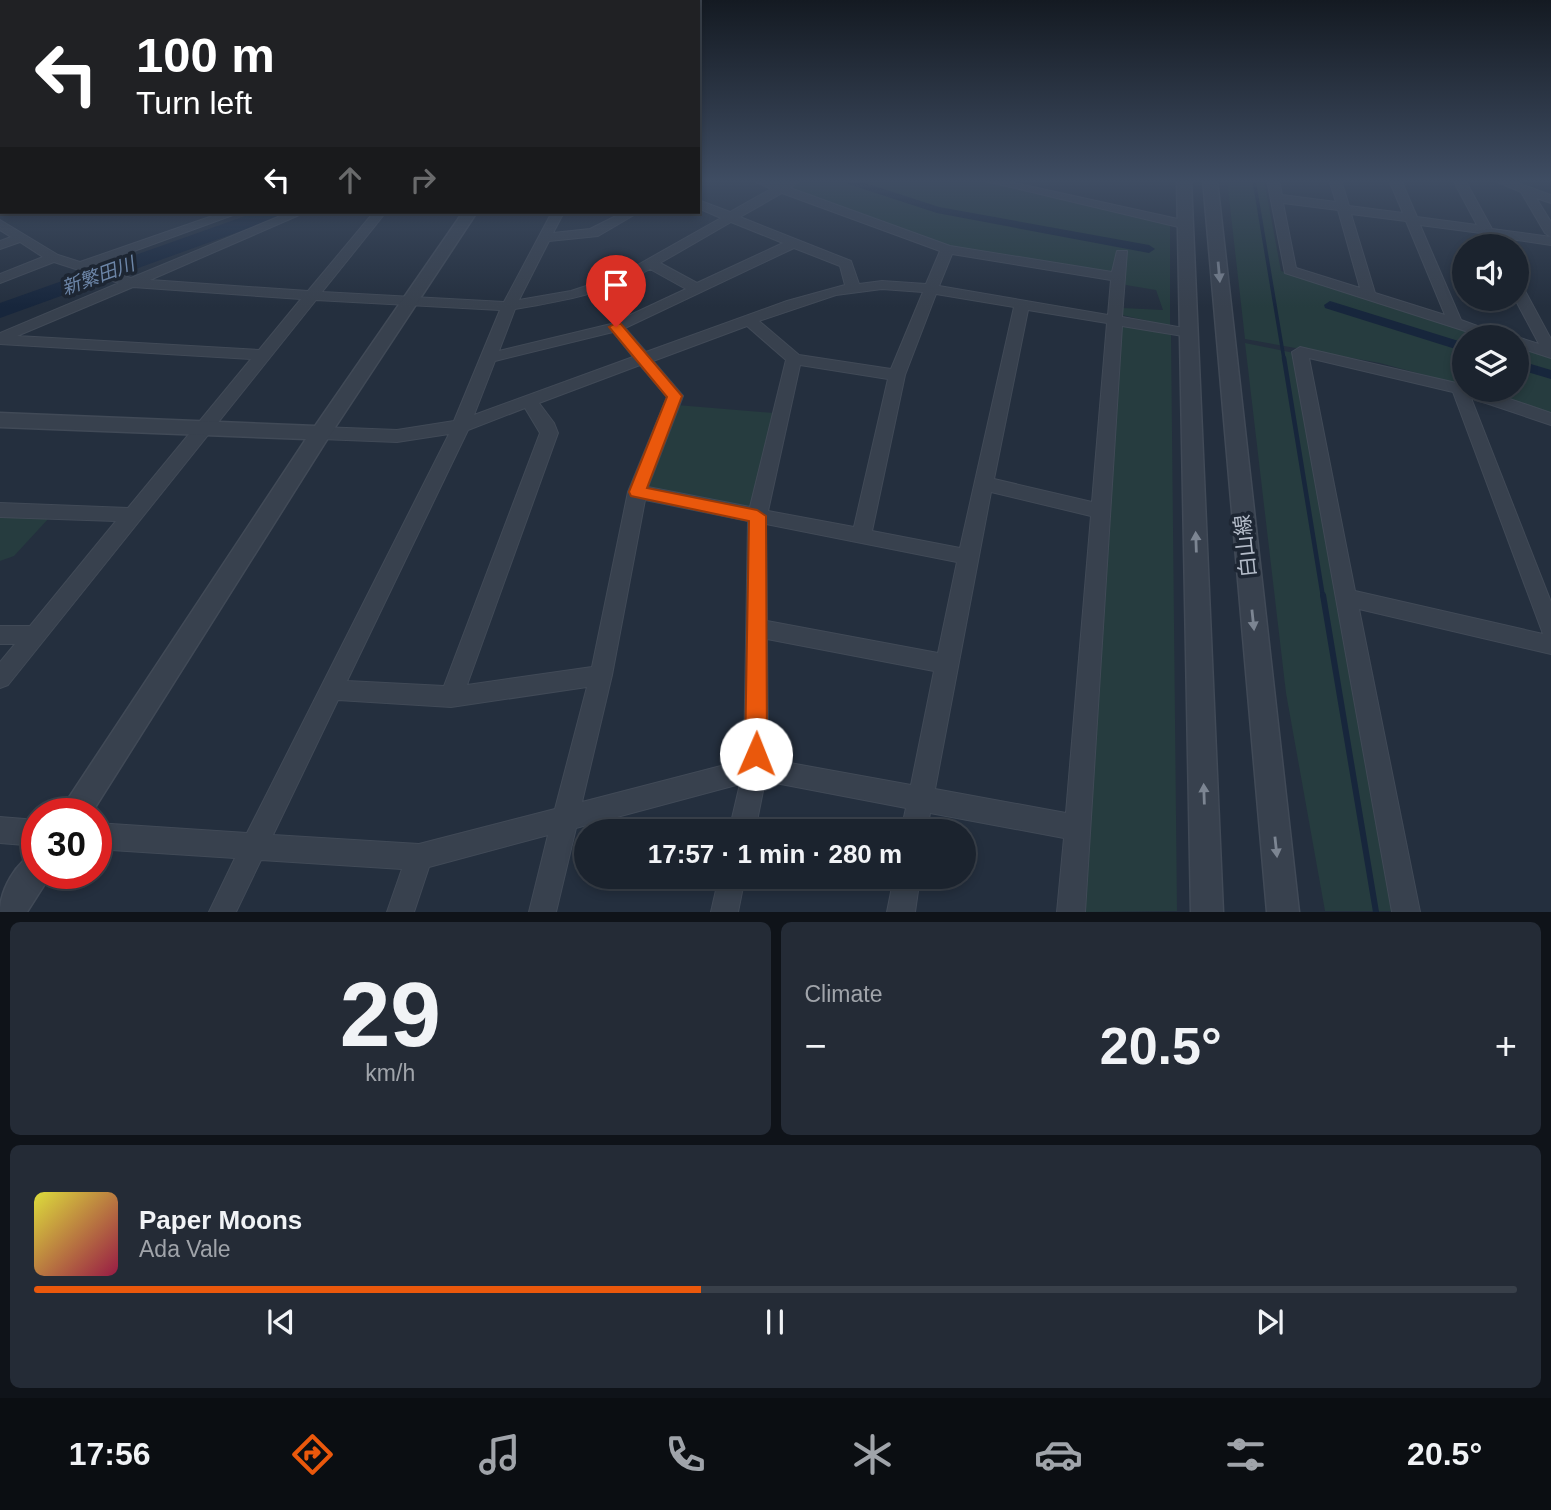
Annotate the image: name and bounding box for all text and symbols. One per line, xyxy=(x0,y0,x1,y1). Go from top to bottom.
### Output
icon: left xyxy=(21,28,112,119)
text: 100 m xyxy=(136,28,275,82)
text: Turn left xyxy=(136,85,252,121)
icon: left xyxy=(258,161,296,199)
icon: ahead xyxy=(331,161,369,199)
icon: right xyxy=(404,161,442,199)
map controls xyxy=(1452,234,1529,402)
button: sound xyxy=(1452,234,1529,311)
water label: 新繁田川 xyxy=(59,252,139,299)
pin xyxy=(586,255,646,327)
one-way arrow xyxy=(1214,261,1225,283)
icon: arrive xyxy=(597,266,635,304)
button: layers xyxy=(1452,325,1529,402)
street label: 白山線 xyxy=(1230,513,1260,579)
one-way arrow xyxy=(1190,531,1201,553)
one-way arrow xyxy=(1248,609,1259,631)
position arrow xyxy=(719,717,793,791)
one-way arrow xyxy=(1198,783,1209,805)
speed limit sign: 30 xyxy=(21,798,112,889)
one-way arrow xyxy=(1271,836,1282,858)
text: 17:57 · 1 min · 280 m xyxy=(648,839,902,869)
text: 29 xyxy=(340,964,441,1065)
text: Climate xyxy=(805,981,882,1007)
text: 20.5° xyxy=(1100,1017,1222,1075)
text: − xyxy=(805,1025,827,1067)
text: + xyxy=(1495,1025,1517,1067)
text: km/h xyxy=(365,1060,415,1086)
text: Paper Moons xyxy=(139,1205,302,1235)
text: Ada Vale xyxy=(139,1236,231,1262)
icon: previous xyxy=(262,1303,300,1341)
icon: pause xyxy=(756,1303,794,1341)
icon: next xyxy=(1251,1303,1289,1341)
icon: directions xyxy=(288,1430,337,1479)
icon: music xyxy=(475,1430,524,1479)
icon: phone xyxy=(661,1430,710,1479)
icon: climate xyxy=(848,1430,897,1479)
icon: car xyxy=(1034,1430,1083,1479)
icon: filters xyxy=(1221,1430,1270,1479)
text: 17:56 xyxy=(69,1436,151,1472)
text: 20.5° xyxy=(1407,1436,1482,1472)

